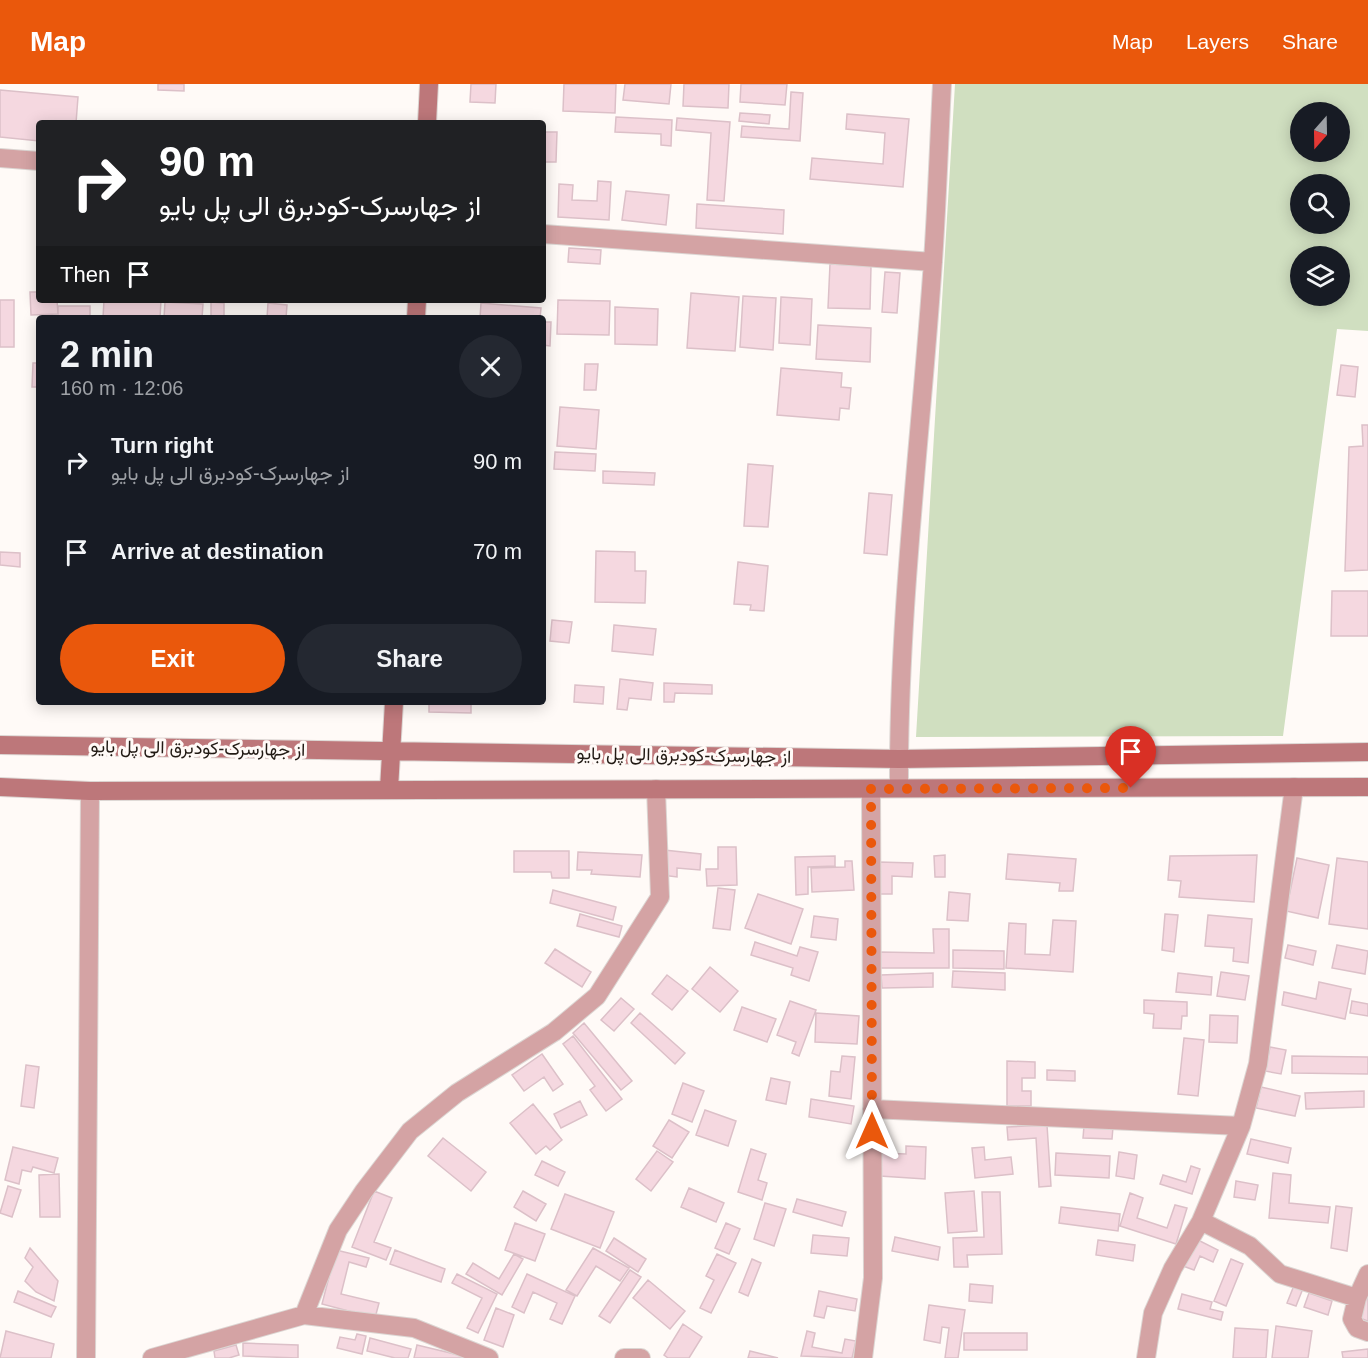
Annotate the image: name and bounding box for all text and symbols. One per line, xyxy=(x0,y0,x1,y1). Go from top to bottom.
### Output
text: Map xyxy=(30,26,86,57)
text: Map xyxy=(1112,30,1153,53)
text: Layers xyxy=(1186,30,1249,53)
text: Share xyxy=(1282,30,1338,53)
north arrow xyxy=(1290,102,1350,162)
map controls xyxy=(1290,102,1350,306)
text: 90 m xyxy=(159,138,255,185)
icon: right xyxy=(60,144,138,222)
button: search xyxy=(1290,174,1350,234)
text: از جهارسرک-کودبرق الی پل بایو xyxy=(159,191,481,221)
button: layers xyxy=(1290,246,1350,306)
icon: arrive xyxy=(122,258,155,291)
text: Then xyxy=(60,262,110,287)
text: 2 min xyxy=(60,334,154,375)
button: close xyxy=(459,335,522,398)
text: 160 m · 12:06 xyxy=(60,377,183,399)
text: Turn right xyxy=(111,433,213,458)
icon: right xyxy=(60,446,93,479)
text: 90 m xyxy=(473,449,522,474)
text: از جهارسرک-کودبرق الی پل بایو xyxy=(111,462,350,484)
icon: arrive xyxy=(60,536,93,569)
text: Arrive at destination xyxy=(111,539,324,564)
text: 70 m xyxy=(473,539,522,564)
button: Exit xyxy=(60,624,285,693)
button: Share xyxy=(297,624,522,693)
pin xyxy=(1105,726,1156,788)
icon: arrive xyxy=(1114,735,1147,768)
street label: از جهارسرک-کودبرق الی پل بایو xyxy=(90,736,306,762)
street label: از جهارسرک-کودبرق الی پل بایو xyxy=(576,743,792,769)
position arrow xyxy=(840,1099,904,1163)

